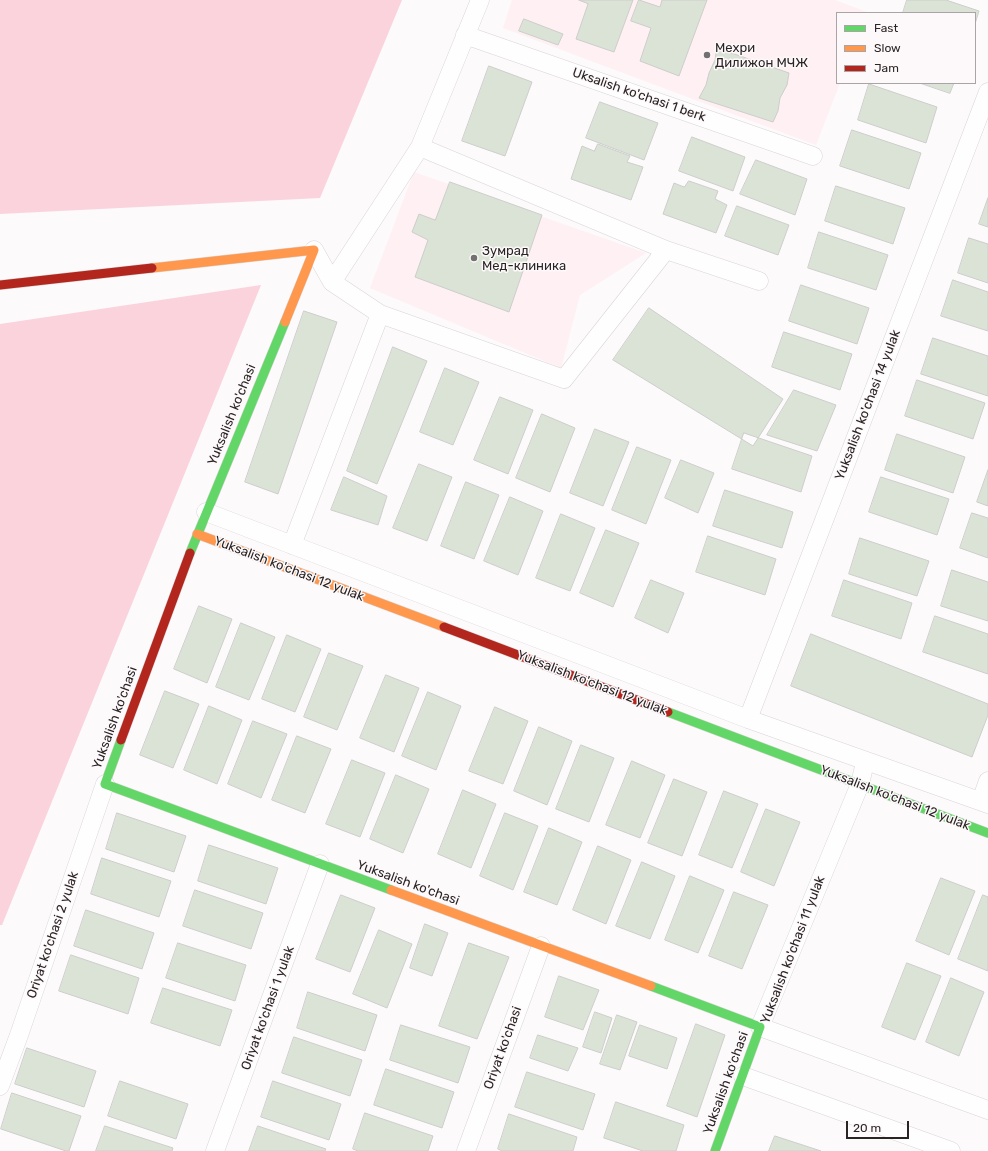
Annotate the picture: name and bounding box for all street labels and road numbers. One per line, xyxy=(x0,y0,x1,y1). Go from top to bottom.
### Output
street label: Uksalish ko'chasi 1 berk xyxy=(570,65,708,125)
street label: Yuksalish ko'chasi 14 yulak xyxy=(832,328,904,482)
street label: Yuksalish ko'chasi xyxy=(205,362,259,468)
street label: Yuksalish ko'chasi 12 yulak xyxy=(212,533,366,605)
street label: Yuksalish ko'chasi 12 yulak xyxy=(515,647,669,719)
street label: Yuksalish ko'chasi xyxy=(89,665,141,771)
street label: Yuksalish ko'chasi 12 yulak xyxy=(818,762,972,834)
street label: Yuksalish ko'chasi xyxy=(355,857,461,909)
street label: Oriyat ko'chasi 2 yulak xyxy=(24,869,82,1001)
street label: Yuksalish ko'chasi 11 yulak xyxy=(758,874,828,1026)
street label: Oriyat ko'chasi 1 yulak xyxy=(238,944,298,1072)
street label: Oriyat ko'chasi xyxy=(481,1004,525,1092)
street label: Yuksalish ko'chasi xyxy=(700,1030,752,1136)

